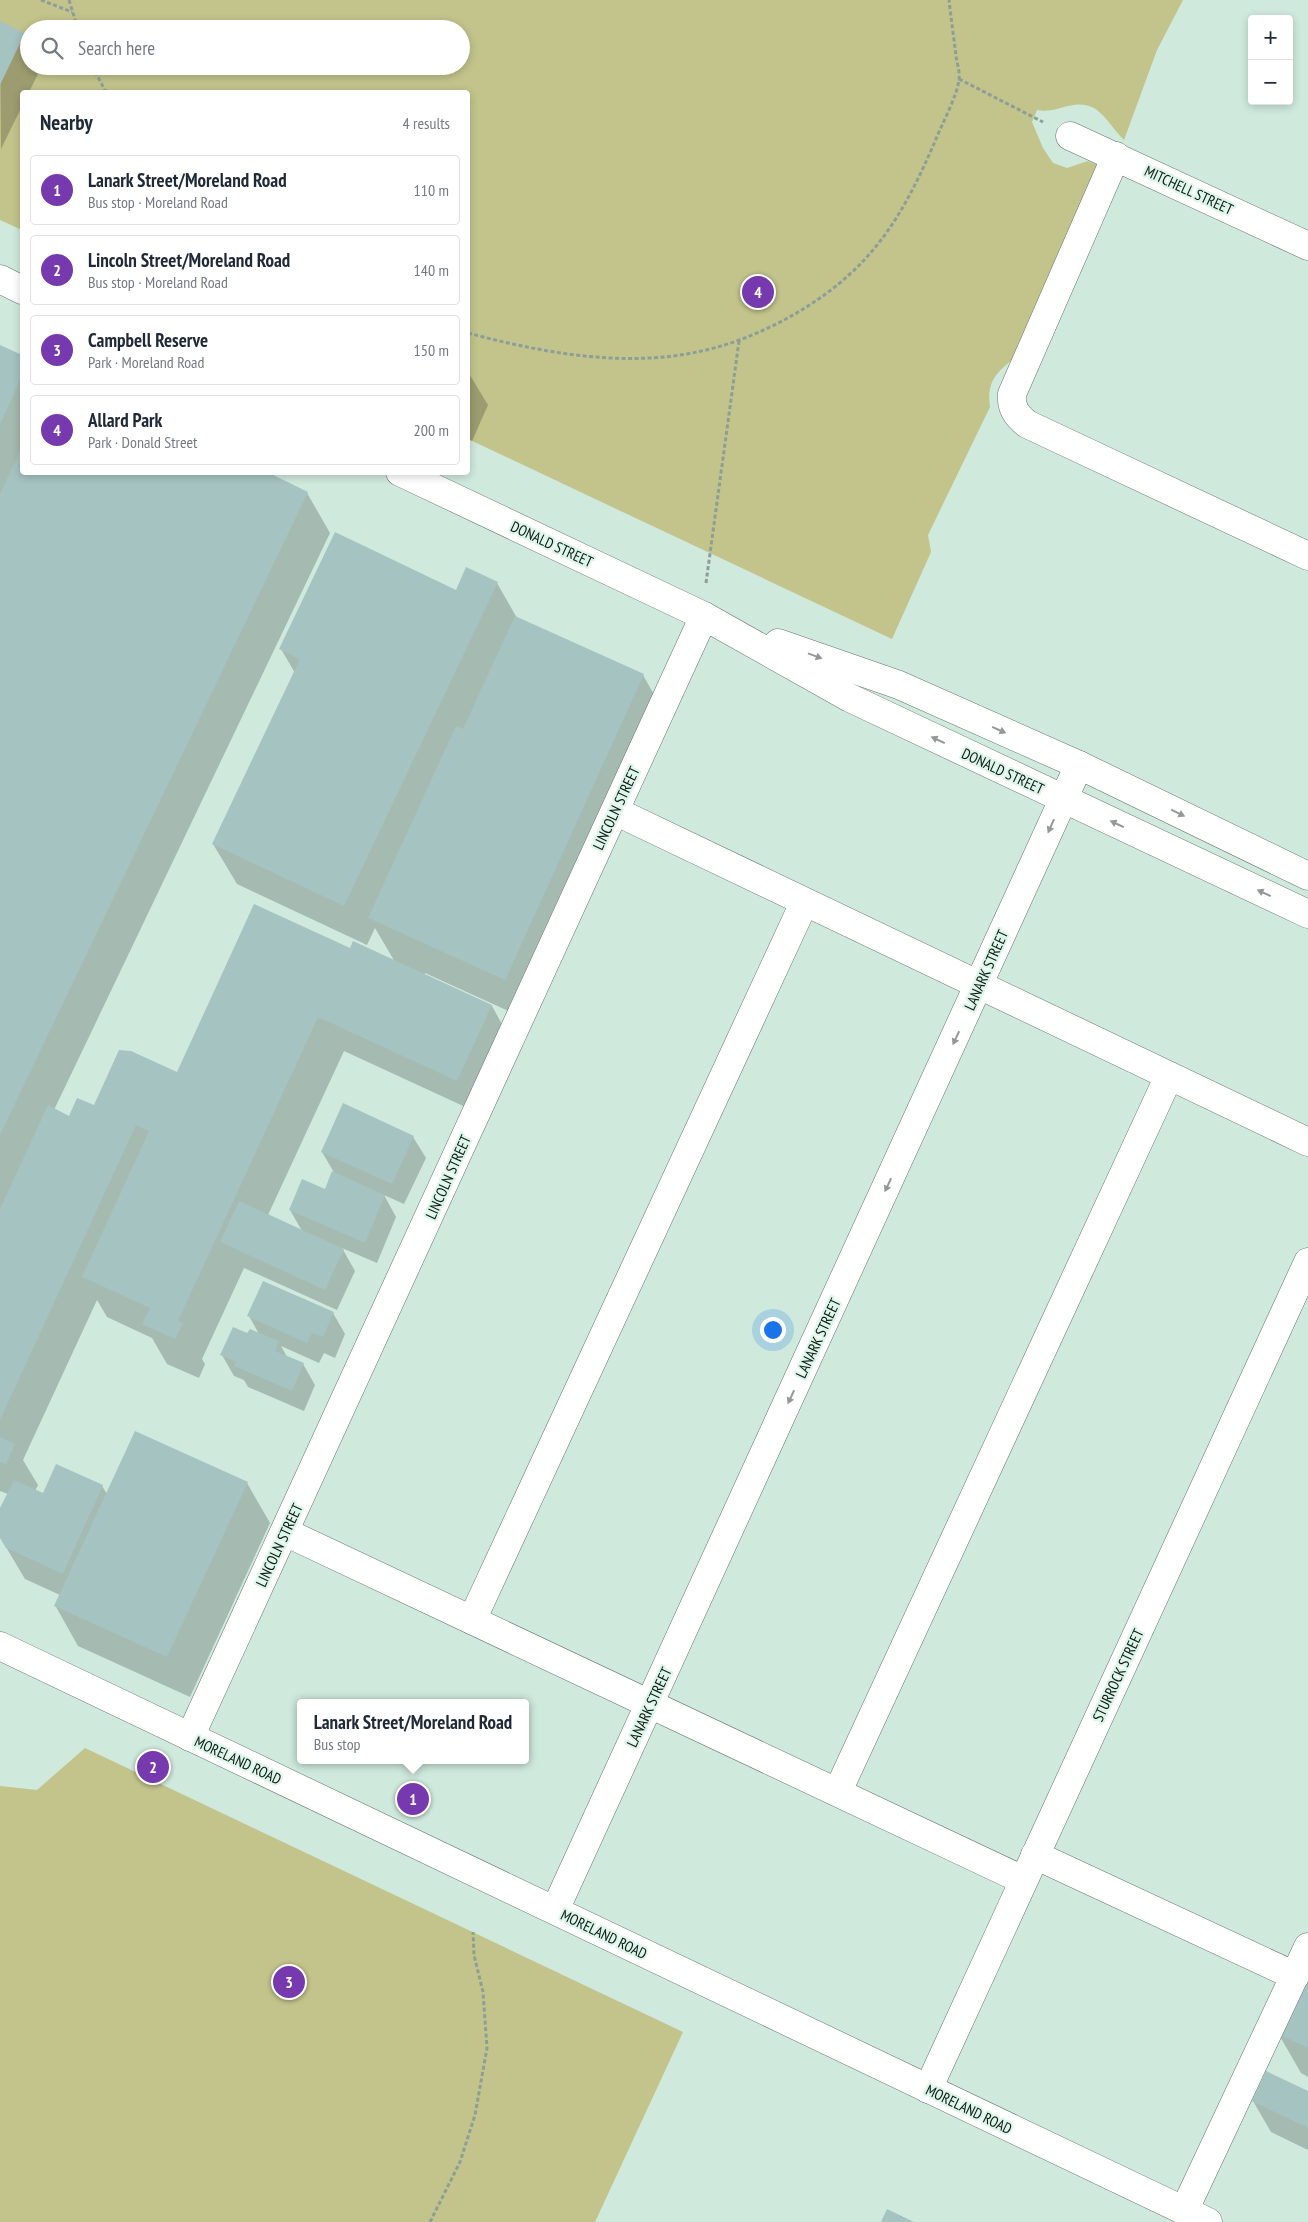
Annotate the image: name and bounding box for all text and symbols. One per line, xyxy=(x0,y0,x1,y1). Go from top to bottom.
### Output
map controls xyxy=(1248,15,1293,105)
button: + xyxy=(1248,15,1293,60)
search box xyxy=(20,20,470,75)
icon: search xyxy=(38,34,66,62)
text: Search here xyxy=(78,36,155,60)
button: − xyxy=(1248,60,1293,105)
text: Nearby xyxy=(40,109,93,136)
text: 4 results xyxy=(403,113,450,133)
street label: MITCHELL STREET xyxy=(1142,161,1237,219)
text: Lanark Street/Moreland Road xyxy=(88,168,287,192)
text: 1 xyxy=(53,180,61,200)
text: 110 m xyxy=(414,180,449,200)
text: Bus stop · Moreland Road xyxy=(88,192,228,212)
text: Lincoln Street/Moreland Road xyxy=(88,248,290,272)
text: 2 xyxy=(53,260,61,280)
text: 140 m xyxy=(414,260,449,280)
text: Bus stop · Moreland Road xyxy=(88,272,228,292)
pin: 4 xyxy=(742,273,774,311)
text: Campbell Reserve xyxy=(88,328,208,352)
text: 3 xyxy=(53,340,61,360)
text: 150 m xyxy=(414,340,449,360)
text: Park · Moreland Road xyxy=(88,352,204,372)
text: Allard Park xyxy=(88,408,162,432)
text: 4 xyxy=(53,420,61,440)
text: 200 m xyxy=(414,420,449,440)
text: Park · Donald Street xyxy=(88,432,198,452)
street label: DONALD STREET xyxy=(508,517,596,571)
one-way arrow xyxy=(808,653,823,660)
one-way arrow xyxy=(992,726,1006,734)
one-way arrow xyxy=(931,736,945,744)
street label: DONALD STREET xyxy=(959,744,1047,798)
street label: LINCOLN STREET xyxy=(588,763,644,853)
one-way arrow xyxy=(1170,809,1185,817)
one-way arrow xyxy=(1047,819,1055,833)
one-way arrow xyxy=(1110,820,1124,828)
one-way arrow xyxy=(1257,889,1271,897)
street label: LANARK STREET xyxy=(960,927,1012,1013)
one-way arrow xyxy=(951,1031,959,1045)
street label: LINCOLN STREET xyxy=(421,1132,475,1222)
one-way arrow xyxy=(883,1178,892,1193)
street label: LANARK STREET xyxy=(791,1295,845,1381)
your location xyxy=(760,1317,786,1343)
one-way arrow xyxy=(787,1390,795,1404)
street label: LINCOLN STREET xyxy=(251,1500,307,1590)
street label: STURROCK STREET xyxy=(1088,1625,1148,1724)
street label: LANARK STREET xyxy=(622,1664,676,1750)
popup xyxy=(297,1699,529,1764)
text: Lanark Street/Moreland Road xyxy=(314,1710,512,1734)
street label: MORELAND ROAD xyxy=(192,1732,285,1788)
text: Bus stop xyxy=(314,1734,361,1754)
pin: 2 xyxy=(137,1748,169,1786)
pin: 1 xyxy=(397,1780,429,1818)
street label: MORELAND ROAD xyxy=(558,1905,650,1963)
pin: 3 xyxy=(273,1963,305,2001)
street label: MORELAND ROAD xyxy=(923,2080,1015,2138)

